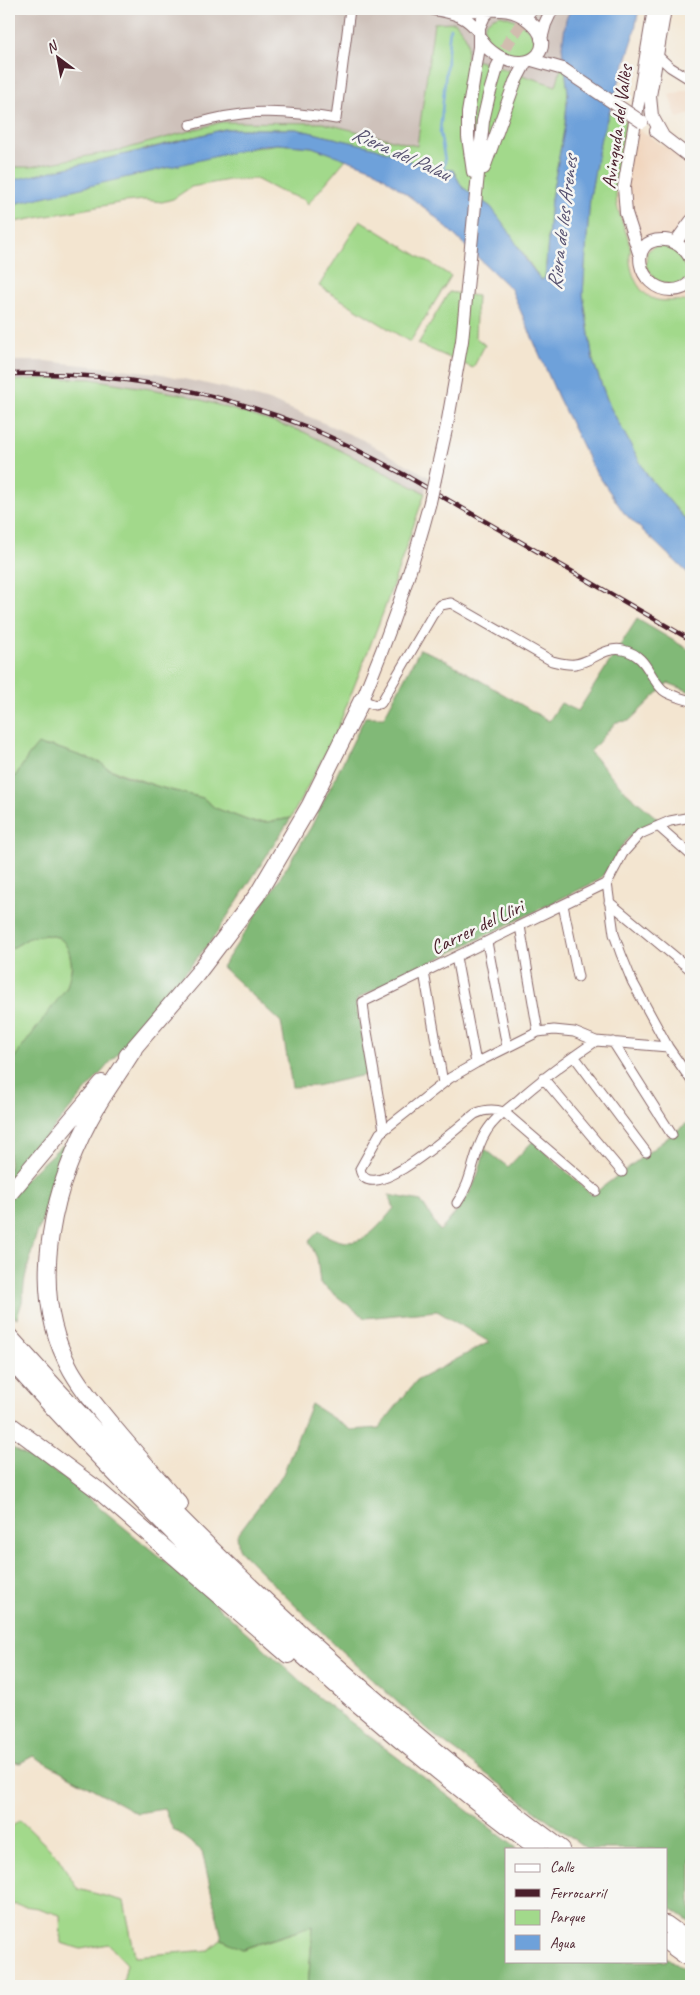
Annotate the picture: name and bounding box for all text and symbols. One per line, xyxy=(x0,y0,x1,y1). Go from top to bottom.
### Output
north arrow xyxy=(32,32,82,82)
text: N xyxy=(43,37,62,57)
street label: Avinguda del Vallès xyxy=(596,62,638,190)
water label: Riera del Palau xyxy=(348,120,457,187)
water label: Riera de les Arenes xyxy=(541,151,584,291)
street label: Carrer del Lliri xyxy=(426,893,530,960)
legend xyxy=(505,1848,668,1962)
text: Calle xyxy=(550,1858,575,1877)
text: Ferrocarril xyxy=(550,1884,608,1903)
text: Parque xyxy=(550,1908,586,1927)
text: Agua xyxy=(550,1934,575,1953)

